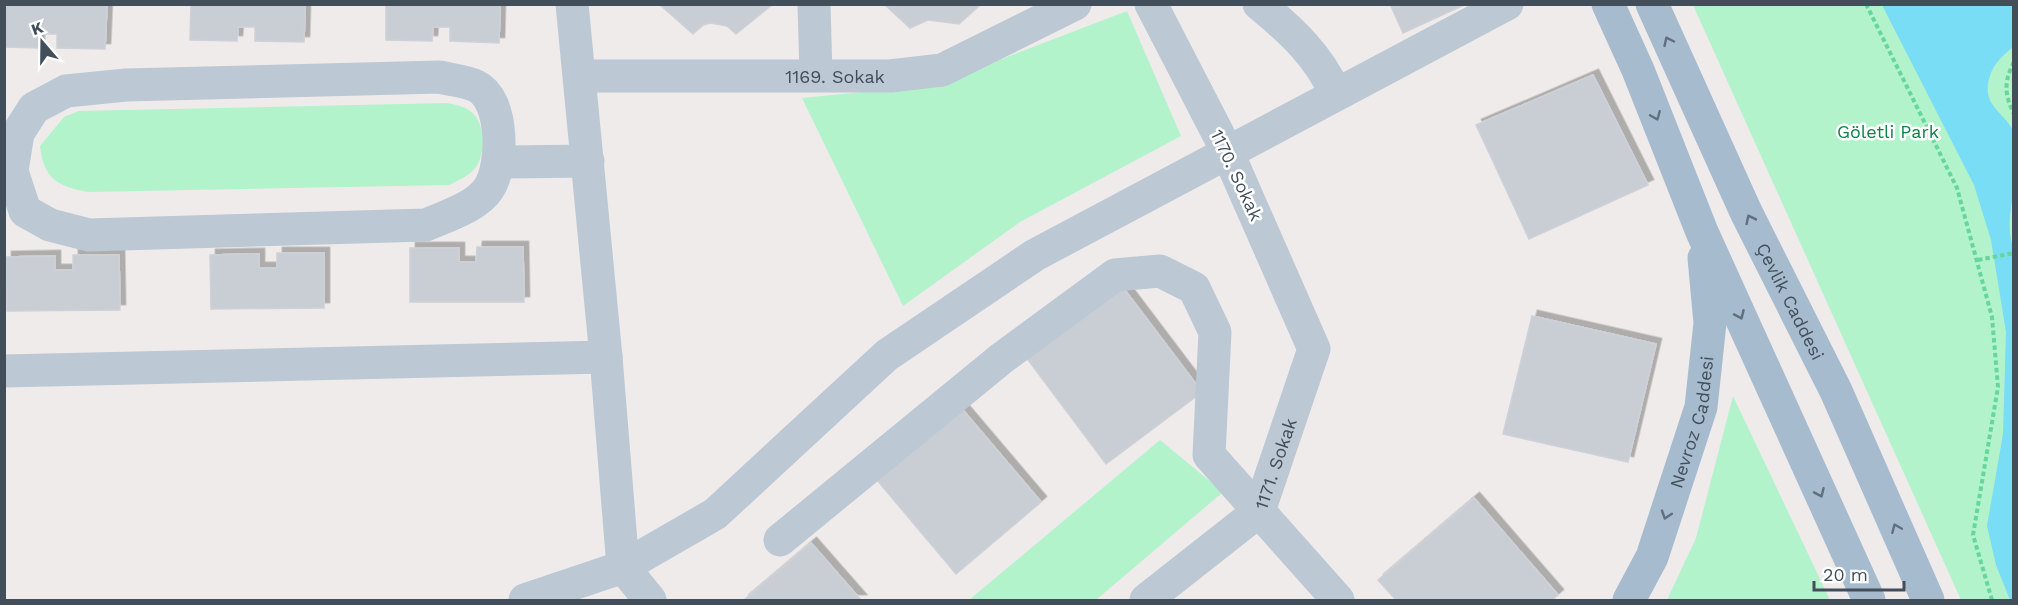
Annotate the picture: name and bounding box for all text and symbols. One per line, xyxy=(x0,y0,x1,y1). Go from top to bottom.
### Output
north arrow xyxy=(12,12,72,72)
text: K xyxy=(29,18,46,39)
one-way arrow xyxy=(1664,37,1676,48)
street label: 1169. Sokak xyxy=(785,66,885,87)
one-way arrow xyxy=(1649,110,1661,121)
park label: Göletli Park xyxy=(1837,121,1939,142)
street label: 1170. Sokak xyxy=(1207,126,1267,224)
one-way arrow xyxy=(1745,214,1757,225)
street label: Çevlik Caddesi xyxy=(1753,239,1829,363)
one-way arrow xyxy=(1732,309,1744,320)
street label: Nevroz Caddesi xyxy=(1665,355,1717,491)
street label: 1171. Sokak xyxy=(1250,415,1300,512)
one-way arrow xyxy=(1813,486,1825,497)
one-way arrow xyxy=(1660,509,1673,520)
one-way arrow xyxy=(1891,523,1903,534)
scale bar xyxy=(1814,554,1904,592)
text: 20 m xyxy=(1823,564,1868,585)

